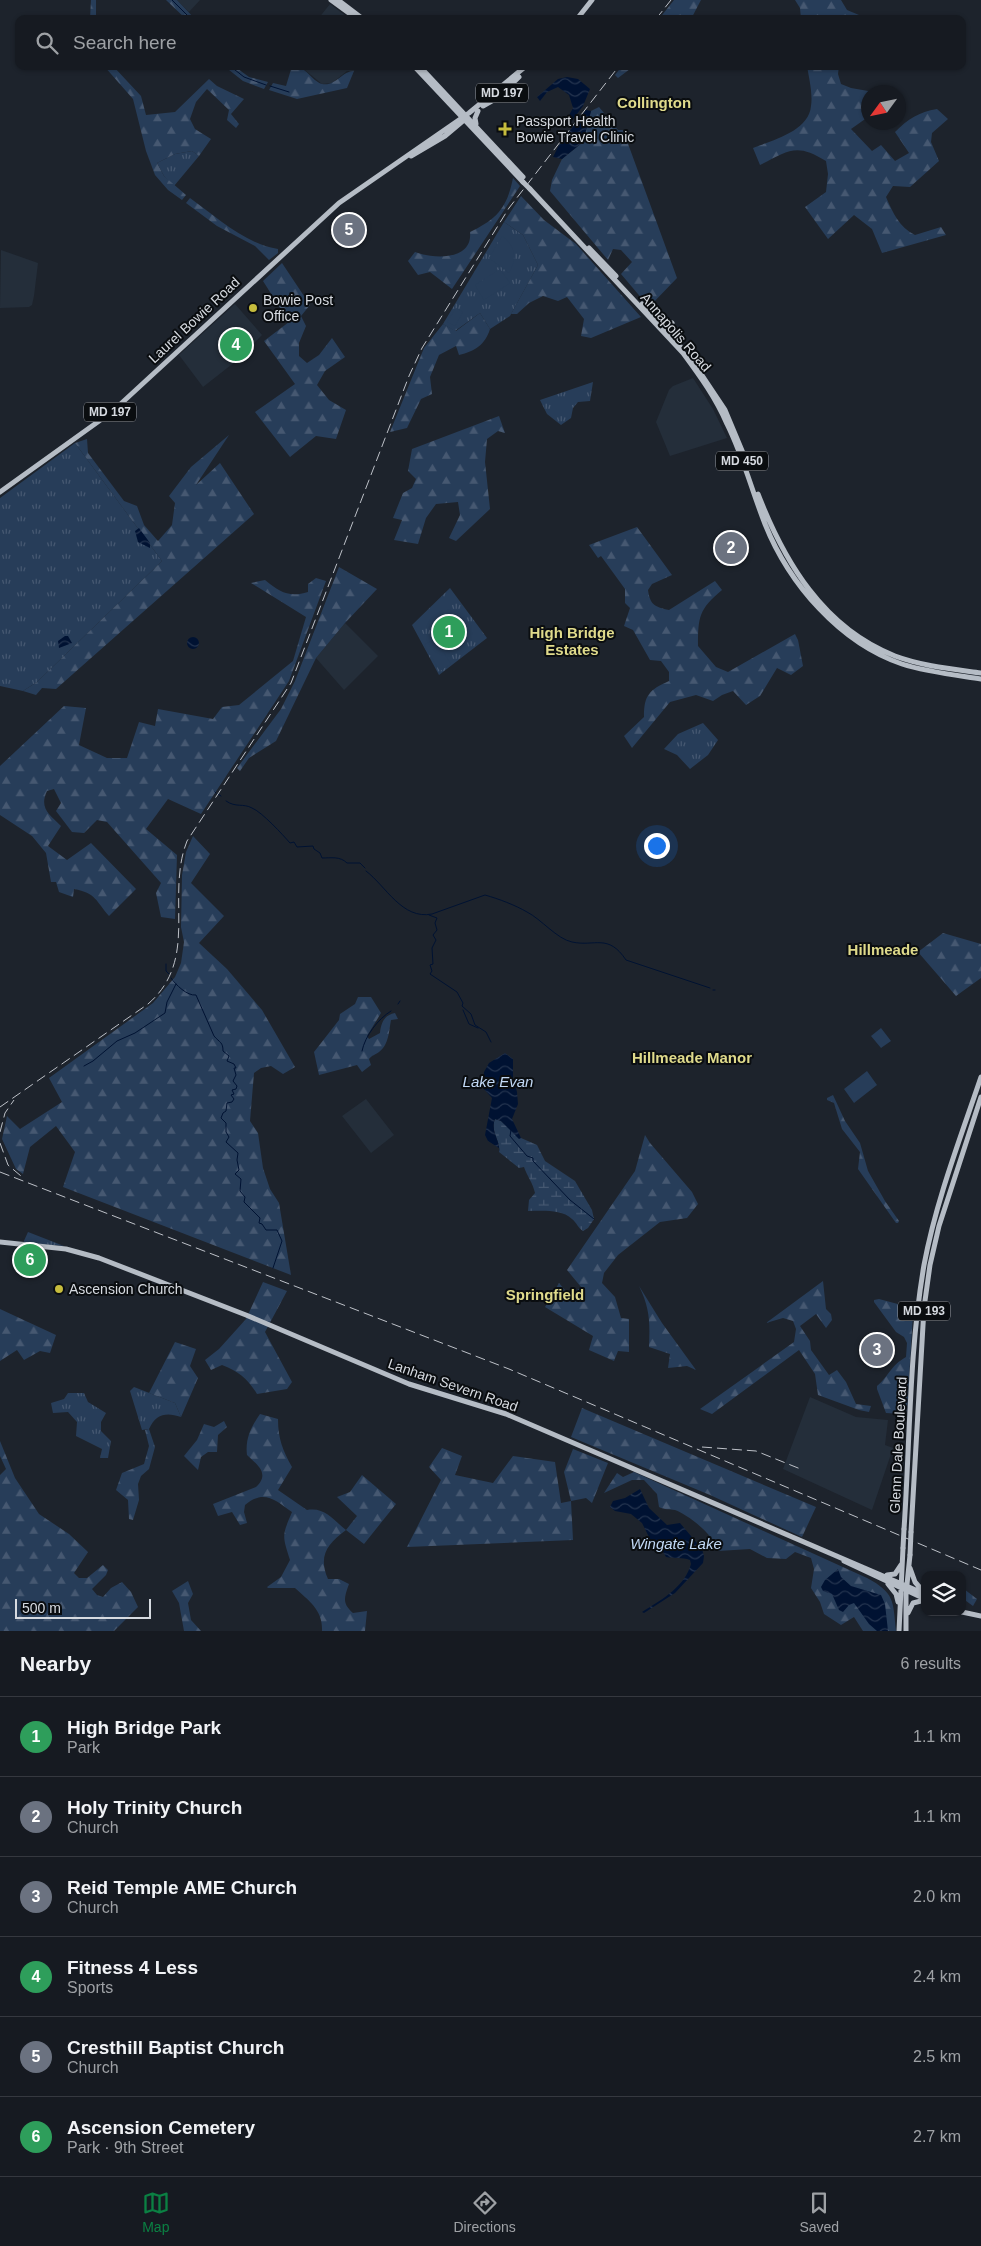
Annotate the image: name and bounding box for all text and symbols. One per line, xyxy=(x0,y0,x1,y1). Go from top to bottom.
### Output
search box xyxy=(15,15,966,70)
icon: search xyxy=(33,29,61,57)
text: Search here xyxy=(73,32,177,53)
road number: MD 197 xyxy=(476,84,528,102)
north arrow xyxy=(861,85,906,130)
district label: Collington xyxy=(617,94,691,111)
place label: Passport Health Bowie Travel Clinic xyxy=(516,113,634,145)
marker: Passport Health Bowie Travel Clinic xyxy=(498,122,512,136)
pin: 5 xyxy=(333,211,365,249)
street label: Laurel Bowie Road xyxy=(145,274,243,366)
street label: Annapolis Road xyxy=(638,289,714,375)
place label: Bowie Post Office xyxy=(263,292,333,324)
marker: Bowie Post Office xyxy=(247,302,259,314)
pin: 4 xyxy=(220,326,252,364)
road number: MD 197 xyxy=(84,402,136,422)
road number: MD 450 xyxy=(716,452,768,471)
pin: 2 xyxy=(715,529,747,567)
pin: 1 xyxy=(433,613,465,651)
district label: High Bridge Estates xyxy=(530,624,615,658)
your location xyxy=(644,833,670,859)
district label: Hillmeade xyxy=(848,941,918,958)
district label: Hillmeade Manor xyxy=(632,1049,752,1066)
water label: Lake Evan xyxy=(463,1073,533,1090)
pin: 6 xyxy=(14,1241,46,1279)
place label: Ascension Church xyxy=(69,1281,183,1297)
marker: Ascension Church xyxy=(53,1283,65,1295)
district label: Springfield xyxy=(506,1286,584,1303)
road number: MD 193 xyxy=(898,1302,950,1320)
pin: 3 xyxy=(861,1331,893,1369)
street label: Lanham Severn Road xyxy=(386,1355,520,1415)
street label: Glenn Dale Boulevard xyxy=(886,1376,910,1514)
water label: Wingate Lake xyxy=(630,1535,722,1552)
map controls xyxy=(921,1571,966,1616)
button: layers xyxy=(921,1571,966,1616)
scale bar xyxy=(15,1596,151,1619)
text: 500 m xyxy=(22,1600,61,1616)
text: Nearby xyxy=(20,1652,91,1675)
text: 6 results xyxy=(901,1655,961,1672)
text: High Bridge Park xyxy=(67,1717,221,1738)
text: 1 xyxy=(32,1728,40,1745)
text: 1.1 km xyxy=(913,1728,961,1745)
text: Park xyxy=(67,1739,100,1756)
text: Holy Trinity Church xyxy=(67,1797,242,1818)
text: 2 xyxy=(32,1808,40,1825)
text: 1.1 km xyxy=(913,1808,961,1825)
text: Church xyxy=(67,1819,119,1836)
text: Reid Temple AME Church xyxy=(67,1877,297,1898)
text: 3 xyxy=(32,1888,40,1905)
text: 2.0 km xyxy=(913,1888,961,1905)
text: Church xyxy=(67,1899,119,1916)
text: Fitness 4 Less xyxy=(67,1957,198,1978)
text: 4 xyxy=(32,1968,40,1985)
text: 2.4 km xyxy=(913,1968,961,1985)
text: Sports xyxy=(67,1979,113,1996)
text: Cresthill Baptist Church xyxy=(67,2037,284,2058)
text: 5 xyxy=(32,2048,40,2065)
text: 2.5 km xyxy=(913,2048,961,2065)
text: Church xyxy=(67,2059,119,2076)
text: Ascension Cemetery xyxy=(67,2117,255,2138)
text: 6 xyxy=(32,2128,40,2145)
text: 2.7 km xyxy=(913,2128,961,2145)
text: Park · 9th Street xyxy=(67,2139,184,2156)
tab: Map xyxy=(142,2189,170,2235)
tab: Directions xyxy=(454,2189,516,2235)
tab: Saved xyxy=(799,2189,839,2235)

